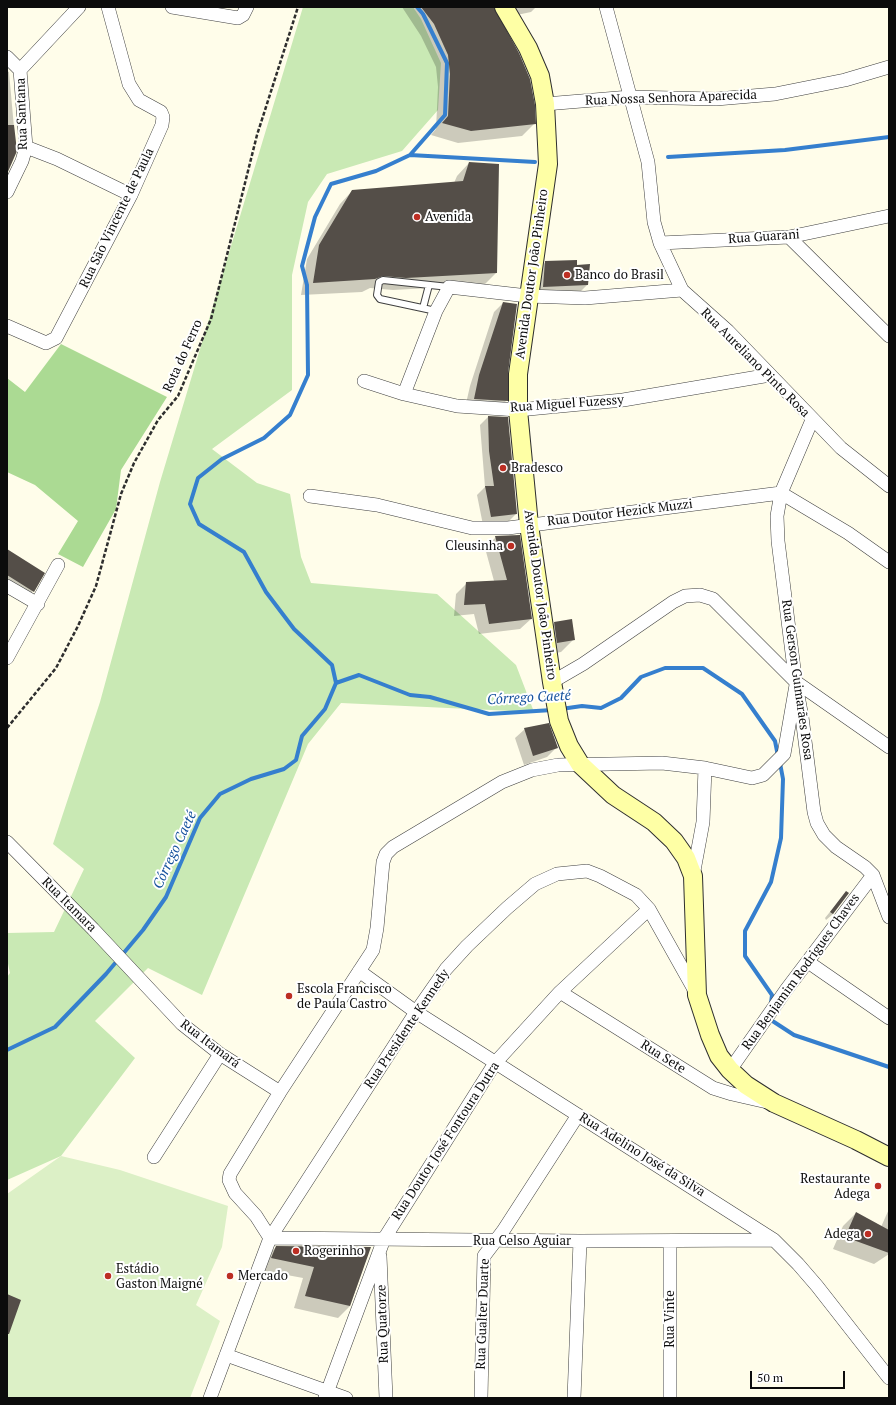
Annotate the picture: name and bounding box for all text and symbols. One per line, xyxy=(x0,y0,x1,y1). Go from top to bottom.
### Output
street label: Rua Santana xyxy=(13,78,31,150)
street label: Rua Nossa Senhora Aparecida xyxy=(585,87,757,109)
street label: Rua São Vincente de Paula xyxy=(76,146,158,290)
street label: Avenida Doutor João Pinheiro xyxy=(512,188,552,360)
place label: Avenida xyxy=(425,209,471,225)
marker: Avenida xyxy=(412,212,422,222)
street label: Rua Guarani xyxy=(728,227,800,247)
place label: Banco do Brasil xyxy=(575,267,664,283)
marker: Banco do Brasil xyxy=(562,270,572,280)
street label: Rua Aureliano Pinto Rosa xyxy=(697,305,813,421)
street label: Rota do Ferro xyxy=(160,317,206,395)
street label: Rua Miguel Fuzessy xyxy=(510,392,624,416)
place label: Bradesco xyxy=(511,460,563,476)
marker: Bradesco xyxy=(498,463,508,473)
street label: Rua Doutor Hezick Muzzi xyxy=(546,496,694,530)
street label: Avenida Doutor João Pinheiro xyxy=(520,509,560,681)
place label: Cleusinha xyxy=(445,538,503,554)
marker: Cleusinha xyxy=(506,541,516,551)
street label: Rua Gerson Guimarães Rosa xyxy=(778,599,816,761)
water label: Córrego Caeté xyxy=(487,687,571,709)
water label: Córrego Caeté xyxy=(150,808,200,892)
street label: Rua Itamara xyxy=(38,874,100,936)
street label: Rua Benjamim Rodrigues Chaves xyxy=(739,891,863,1053)
street label: Rua Presidente Kennedy xyxy=(361,966,453,1092)
place label: Escola Francisco de Paula Castro xyxy=(297,981,392,1012)
marker: Escola Francisco de Paula Castro xyxy=(284,991,294,1001)
street label: Rua Itamará xyxy=(177,1016,243,1072)
street label: Rua Sete xyxy=(638,1037,688,1077)
street label: Rua Doutor José Fontoura Dutra xyxy=(389,1059,503,1223)
street label: Rua Adelino José da Silva xyxy=(576,1110,708,1200)
place label: Restaurante Adega xyxy=(800,1171,870,1202)
marker: Restaurante Adega xyxy=(873,1181,883,1191)
place label: Adega xyxy=(824,1226,860,1242)
marker: Adega xyxy=(863,1229,873,1239)
street label: Rua Celso Aguiar xyxy=(473,1233,571,1249)
place label: Rogerinho xyxy=(304,1243,364,1259)
marker: Rogerinho xyxy=(291,1246,301,1256)
street label: Rua Gualter Duarte xyxy=(473,1258,493,1370)
place label: Estádio Gaston Maigné xyxy=(116,1261,203,1292)
place label: Mercado xyxy=(238,1268,288,1284)
marker: Estádio Gaston Maigné xyxy=(103,1271,113,1281)
marker: Mercado xyxy=(225,1271,235,1281)
street label: Rua Quatorze xyxy=(374,1284,392,1364)
street label: Rua Vinte xyxy=(662,1290,678,1348)
scale bar xyxy=(752,1363,847,1389)
text: 50 m xyxy=(757,1370,783,1385)

